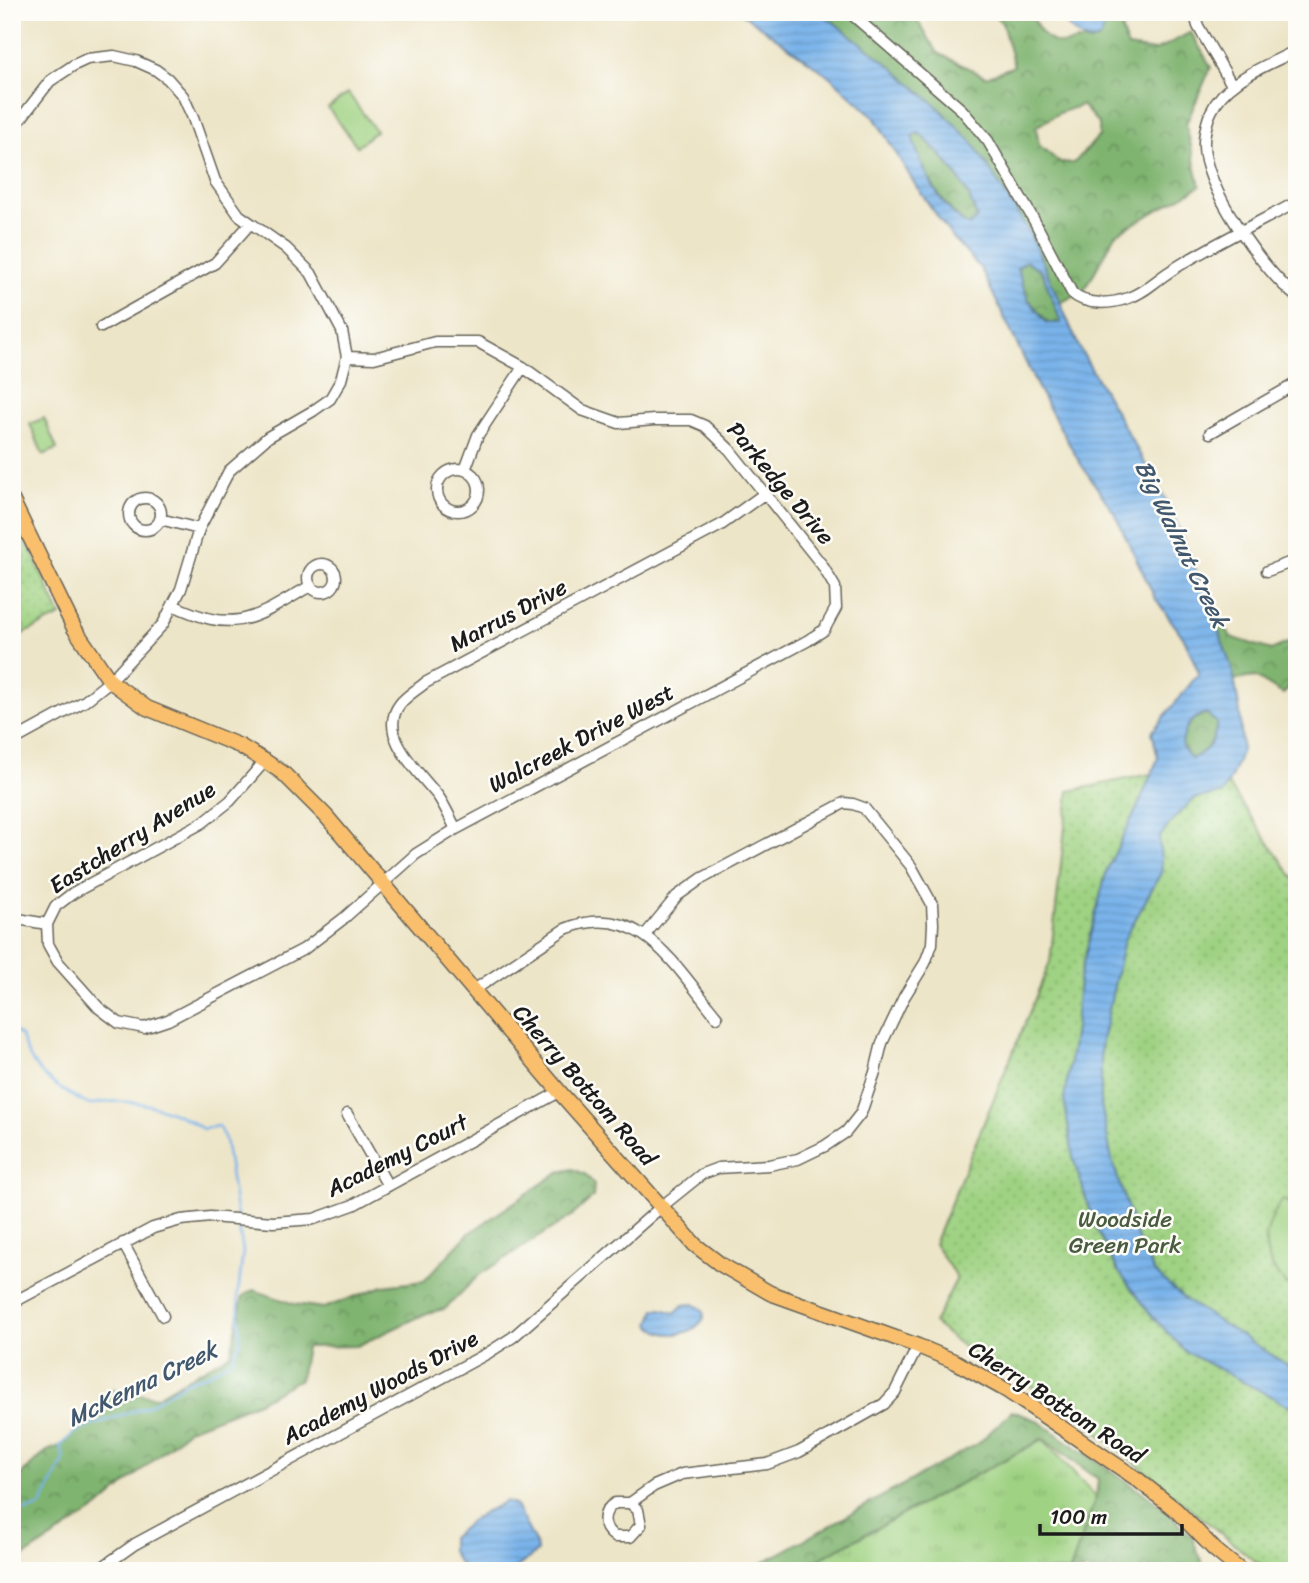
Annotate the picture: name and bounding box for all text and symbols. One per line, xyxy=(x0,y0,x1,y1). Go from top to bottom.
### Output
street label: Parkedge Drive xyxy=(716,412,845,555)
water label: Big Walnut Creek xyxy=(1123,453,1241,636)
street label: Marrus Drive xyxy=(442,567,575,664)
street label: Walcreek Drive West xyxy=(481,672,682,805)
street label: Eastcherry Avenue xyxy=(41,770,224,905)
street label: Cherry Bottom Road xyxy=(502,995,668,1177)
street label: Academy Court xyxy=(318,1101,477,1209)
park label: Woodside Green Park xyxy=(1069,1199,1182,1266)
street label: Academy Woods Drive xyxy=(274,1318,486,1457)
water label: McKenna Creek xyxy=(59,1328,228,1439)
street label: Cherry Bottom Road xyxy=(960,1330,1155,1476)
scale bar xyxy=(1040,1492,1181,1536)
text: 100 m xyxy=(1050,1498,1107,1536)

